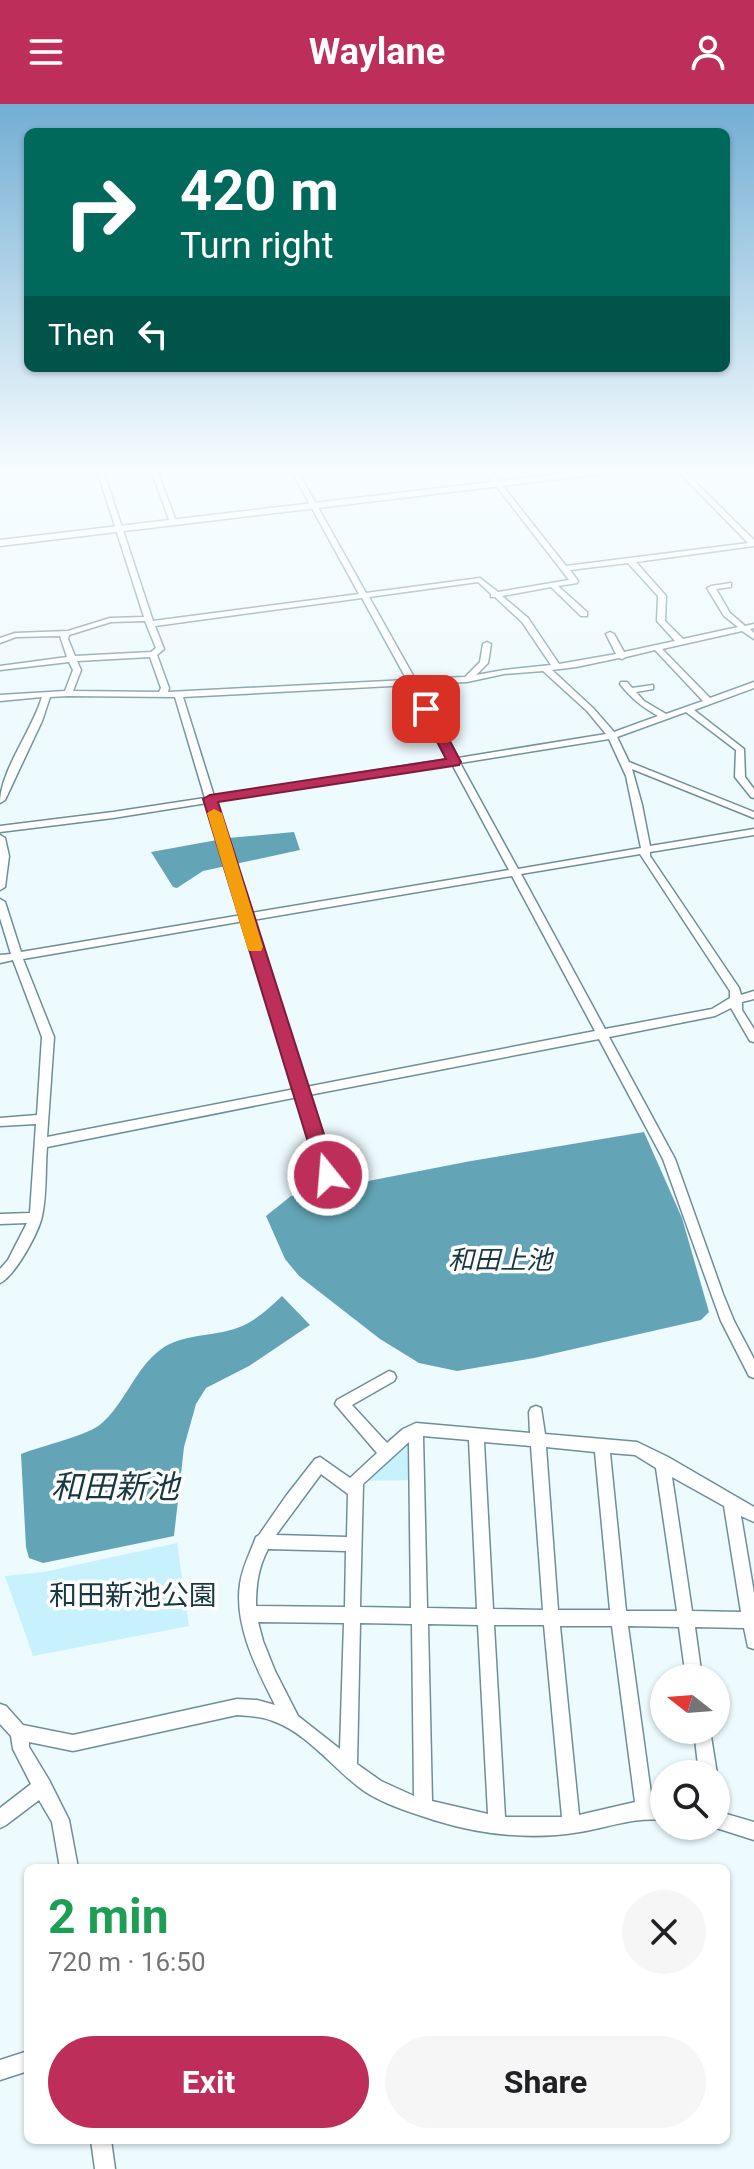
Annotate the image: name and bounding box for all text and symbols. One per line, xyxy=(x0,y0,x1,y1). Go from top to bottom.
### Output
icon: menu xyxy=(24,30,68,74)
icon: person xyxy=(686,30,730,74)
text: Waylane xyxy=(309,31,445,73)
text: 420 m xyxy=(180,158,339,224)
icon: right xyxy=(48,160,152,264)
text: Turn right xyxy=(180,225,333,267)
icon: left xyxy=(131,312,175,356)
text: Then xyxy=(48,317,115,352)
pin xyxy=(392,675,460,743)
icon: arrive xyxy=(404,687,448,731)
position arrow xyxy=(286,1133,370,1217)
water label: 和田上池 xyxy=(448,1245,555,1275)
water label: 和田新池 xyxy=(51,1468,182,1506)
park label: 和田新池公園 xyxy=(49,1579,217,1612)
north arrow xyxy=(650,1664,730,1744)
map controls xyxy=(650,1664,730,1840)
button: search xyxy=(650,1760,730,1840)
text: 2 min xyxy=(48,1888,169,1945)
button: close xyxy=(622,1890,706,1974)
text: 720 m · 16:50 xyxy=(48,1947,206,1977)
button: Exit xyxy=(48,2036,369,2128)
button: Share xyxy=(385,2036,706,2128)

